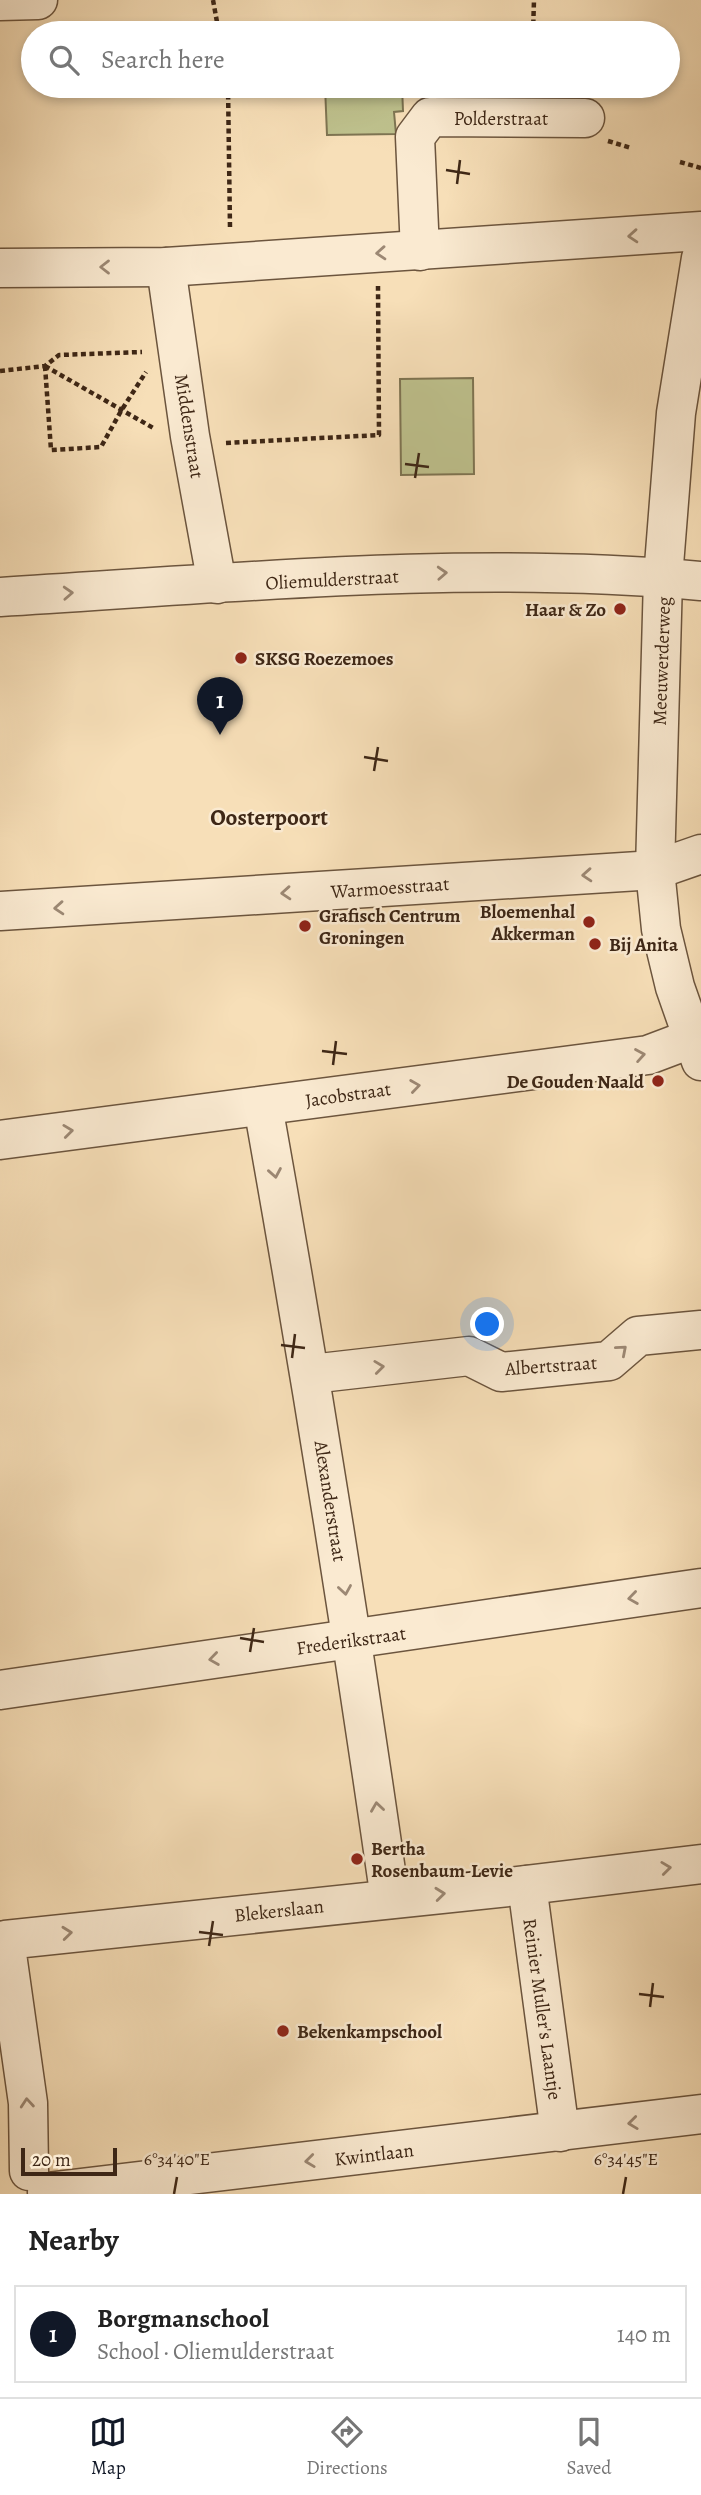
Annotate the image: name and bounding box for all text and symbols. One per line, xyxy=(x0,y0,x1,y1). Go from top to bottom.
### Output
search box xyxy=(21,21,680,98)
icon: search xyxy=(45,41,83,79)
text: Search here xyxy=(101,42,225,77)
street label: Polderstraat xyxy=(454,106,548,132)
one-way arrow xyxy=(627,228,638,243)
one-way arrow xyxy=(376,245,387,260)
one-way arrow xyxy=(100,260,111,275)
street label: Middenstraat xyxy=(168,372,210,480)
street label: Oliemulderstraat xyxy=(265,564,399,596)
one-way arrow xyxy=(437,566,448,581)
one-way arrow xyxy=(63,586,74,601)
street label: Meeuwerderweg xyxy=(647,596,677,726)
place label: Haar & Zo xyxy=(525,597,606,623)
marker: Haar & Zo xyxy=(612,601,628,617)
place label: SKSG Roezemoes xyxy=(255,646,394,672)
marker: SKSG Roezemoes xyxy=(233,650,249,666)
pin: 1 xyxy=(197,677,243,735)
district label: Oosterpoort xyxy=(210,802,328,833)
one-way arrow xyxy=(581,867,592,882)
street label: Warmoesstraat xyxy=(329,871,450,905)
one-way arrow xyxy=(281,886,292,901)
place label: Bloemenhal Akkerman xyxy=(480,899,575,947)
one-way arrow xyxy=(54,900,65,915)
place label: Grafisch Centrum Groningen xyxy=(319,903,460,951)
marker: Bloemenhal Akkerman xyxy=(581,914,597,930)
marker: Grafisch Centrum Groningen xyxy=(297,918,313,934)
place label: Bij Anita xyxy=(609,932,679,958)
marker: Bij Anita xyxy=(587,936,603,952)
one-way arrow xyxy=(634,1049,646,1064)
place label: De Gouden Naald xyxy=(506,1069,645,1095)
marker: De Gouden Naald xyxy=(650,1073,666,1089)
street label: Jacobstraat xyxy=(304,1076,393,1114)
one-way arrow xyxy=(409,1078,421,1093)
one-way arrow xyxy=(62,1124,74,1139)
one-way arrow xyxy=(267,1167,282,1179)
your location xyxy=(470,1307,504,1341)
one-way arrow xyxy=(613,1346,626,1358)
street label: Albertstraat xyxy=(503,1350,598,1382)
one-way arrow xyxy=(373,1359,384,1374)
street label: Alexanderstraat xyxy=(307,1438,352,1564)
one-way arrow xyxy=(337,1585,352,1596)
one-way arrow xyxy=(628,1590,639,1605)
street label: Frederikstraat xyxy=(295,1620,408,1662)
one-way arrow xyxy=(209,1652,220,1667)
one-way arrow xyxy=(370,1801,385,1813)
place label: Bertha Rosenbaum-Levie xyxy=(371,1836,513,1884)
marker: Bertha Rosenbaum-Levie xyxy=(349,1851,365,1867)
one-way arrow xyxy=(660,1861,672,1876)
one-way arrow xyxy=(435,1887,446,1902)
street label: Blekerslaan xyxy=(233,1893,325,1929)
street label: Reinier Muller's Laantje xyxy=(516,1917,568,2102)
one-way arrow xyxy=(62,1926,73,1941)
place label: Bekenkampschool xyxy=(297,2019,442,2045)
marker: Bekenkampschool xyxy=(275,2023,291,2039)
one-way arrow xyxy=(20,2097,35,2108)
one-way arrow xyxy=(627,2115,639,2130)
street label: Kwintlaan xyxy=(333,2137,415,2173)
scale bar xyxy=(21,2145,117,2177)
text: 20 m xyxy=(32,2147,71,2173)
text: 6°34'40"E xyxy=(144,2147,210,2171)
text: 6°34'45"E xyxy=(594,2147,658,2171)
one-way arrow xyxy=(304,2154,316,2169)
text: Nearby xyxy=(28,2220,119,2260)
text: Borgmanschool xyxy=(97,2301,269,2336)
text: 1 xyxy=(49,2319,57,2350)
text: 140 m xyxy=(617,2319,671,2350)
text: School · Oliemulderstraat xyxy=(97,2336,334,2367)
tab: Map xyxy=(89,2413,127,2481)
tab: Directions xyxy=(306,2413,388,2481)
tab: Saved xyxy=(567,2413,612,2481)

